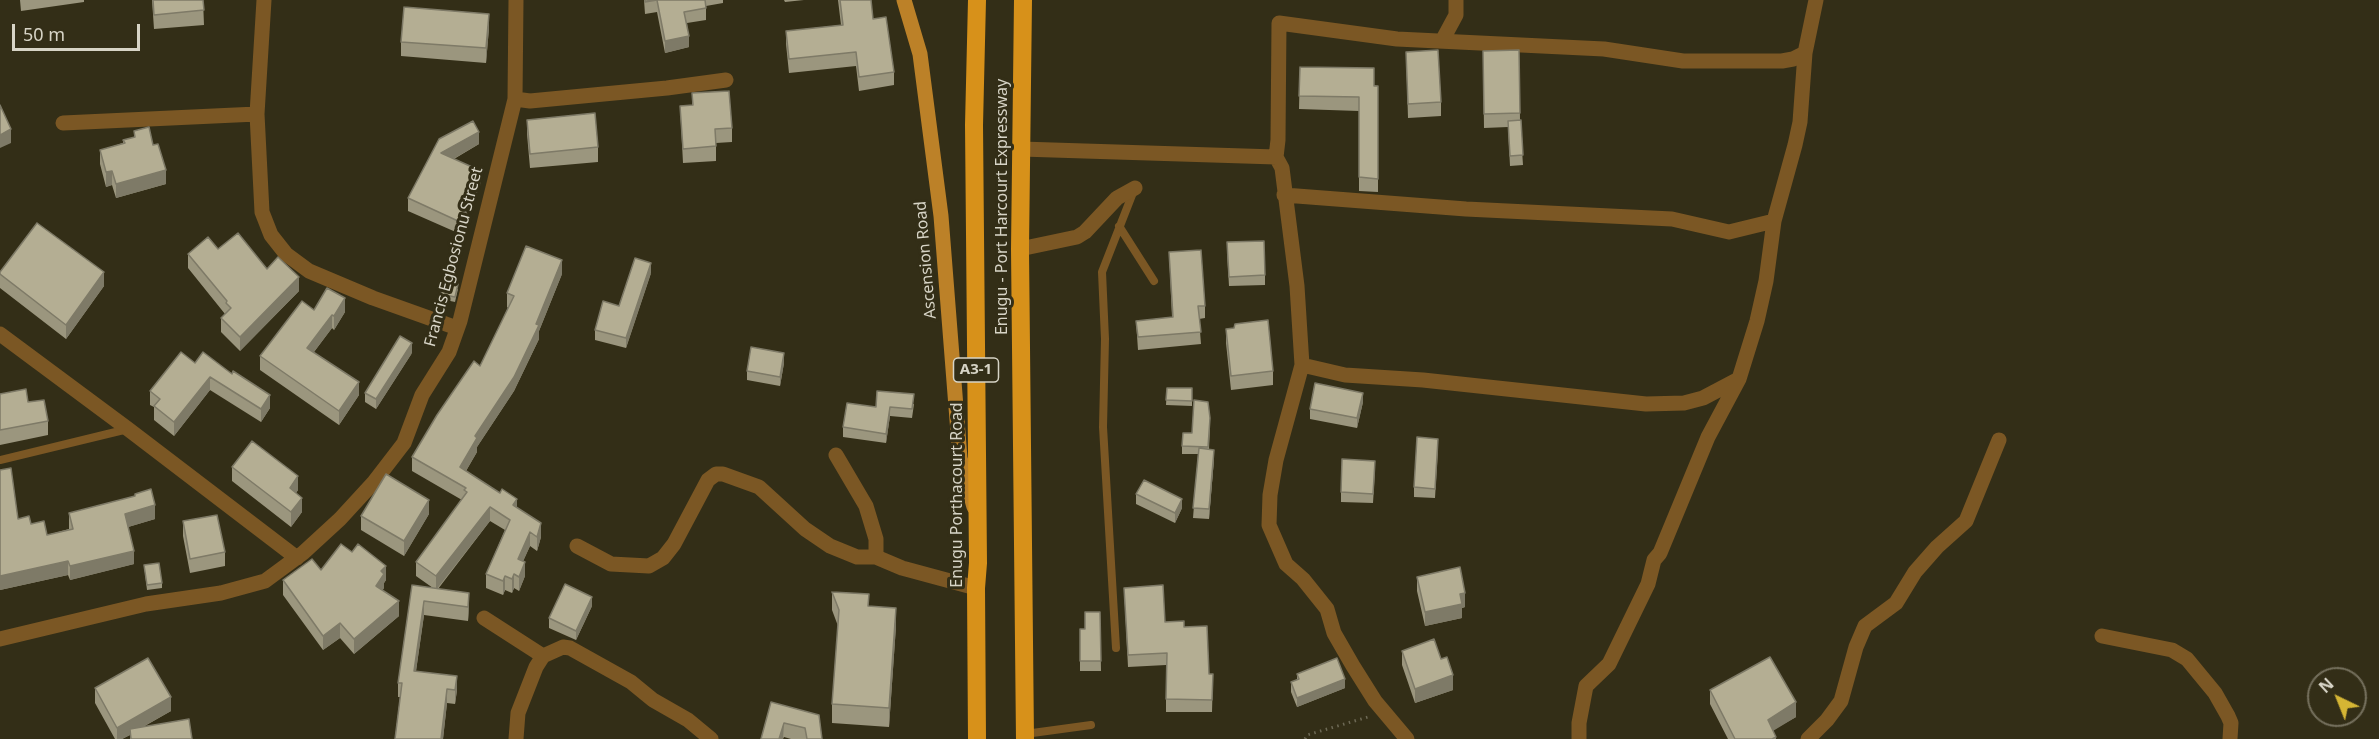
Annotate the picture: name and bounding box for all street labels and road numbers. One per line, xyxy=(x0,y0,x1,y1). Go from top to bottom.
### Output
street label: Enugu - Port Harcourt Expressway xyxy=(992,79,1012,335)
street label: Francis Egbosionu Street xyxy=(421,165,487,349)
street label: Ascension Road xyxy=(911,200,941,320)
road number: A3-1 xyxy=(954,358,998,382)
street label: Enugu Porthacourt Road xyxy=(947,402,967,588)

